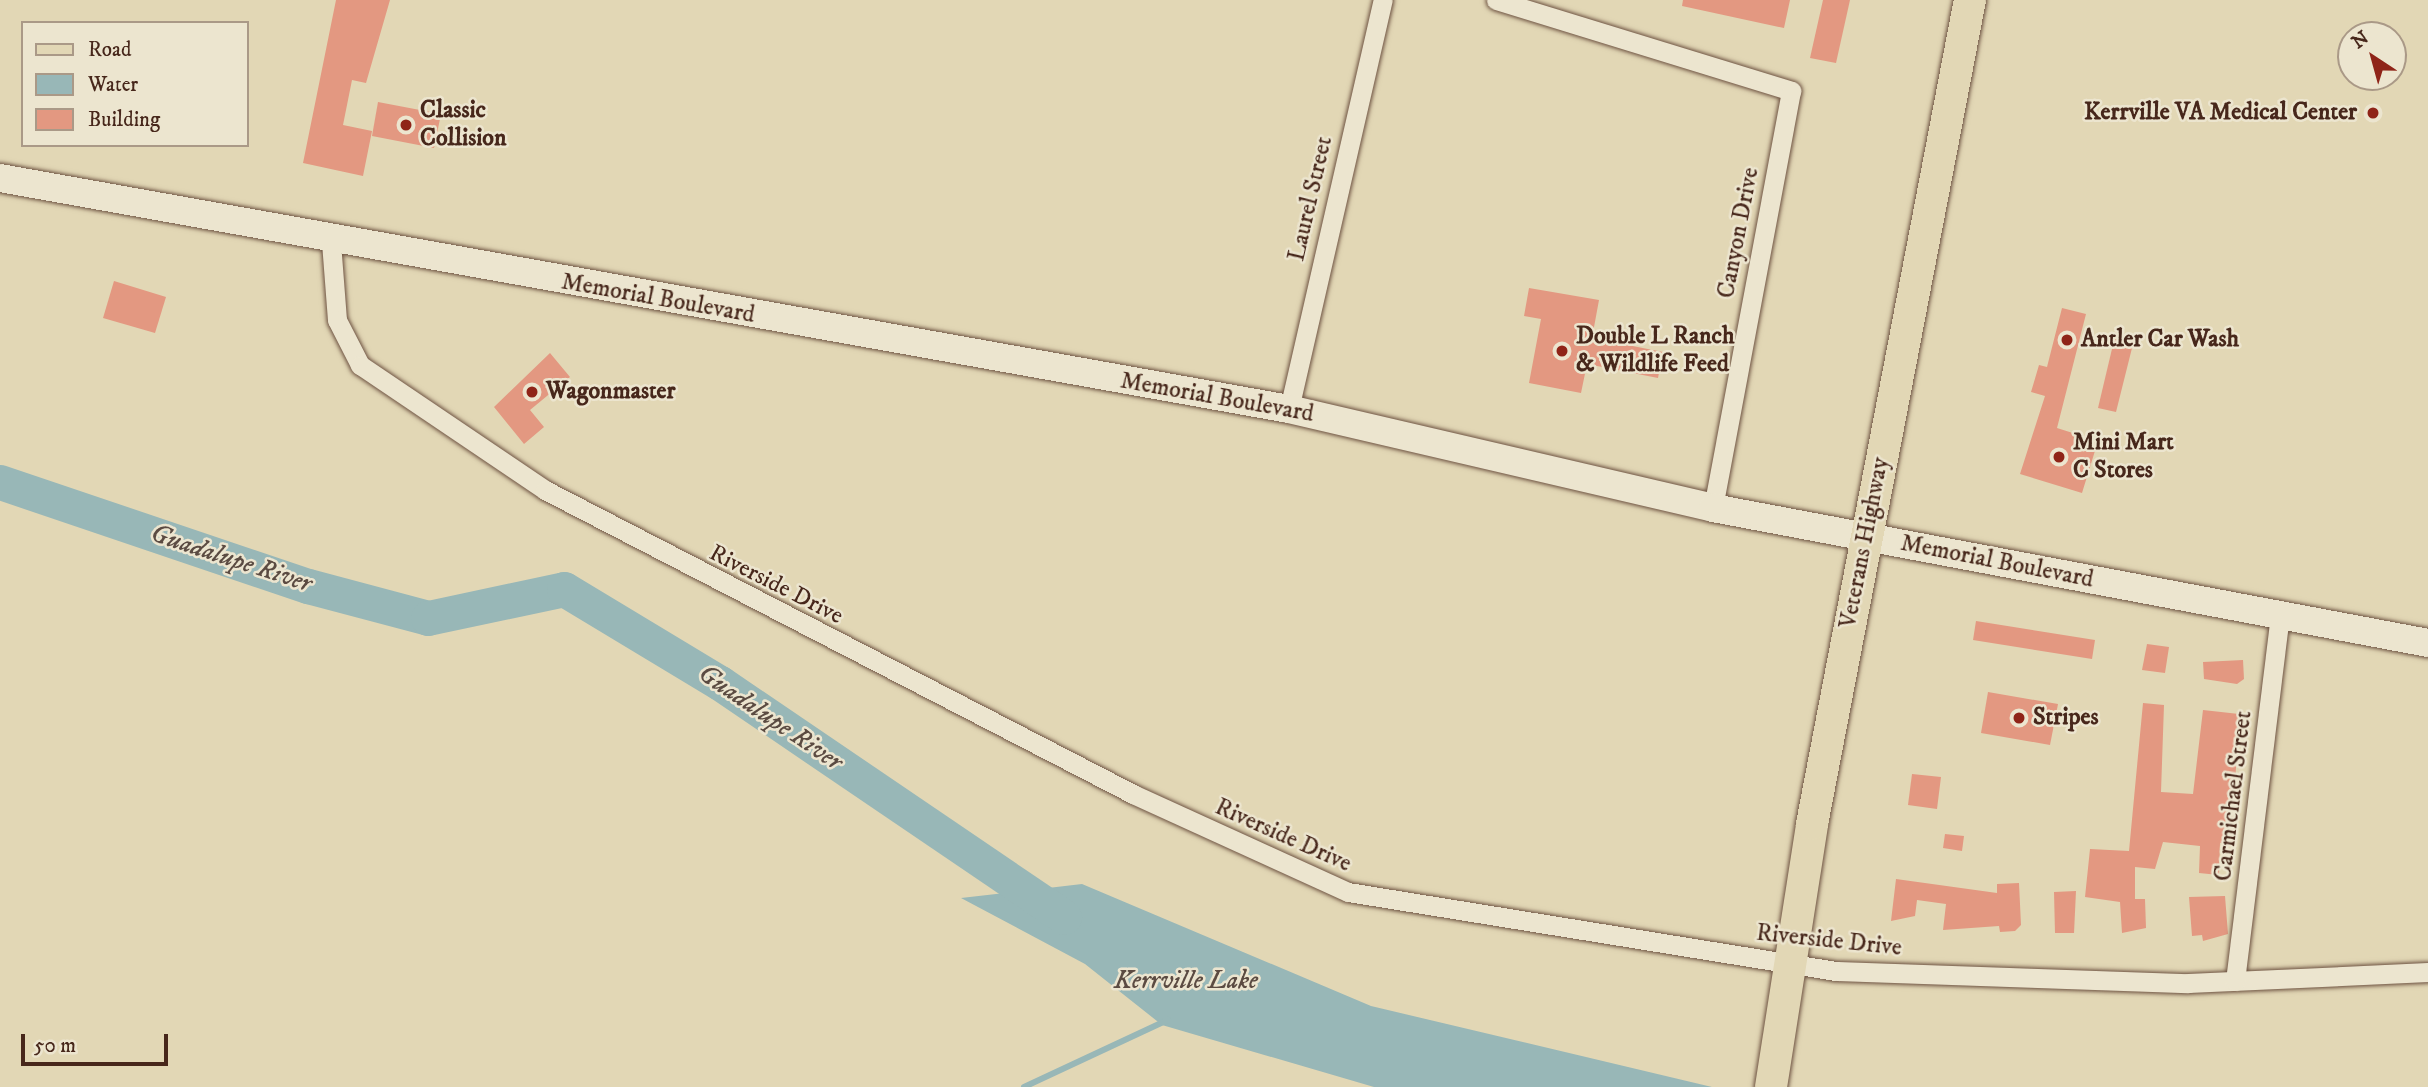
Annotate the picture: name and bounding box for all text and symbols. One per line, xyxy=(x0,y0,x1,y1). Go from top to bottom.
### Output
legend xyxy=(21,21,248,147)
north arrow xyxy=(2337,21,2407,91)
text: N xyxy=(2347,26,2374,54)
text: Road xyxy=(88,37,132,63)
text: Water xyxy=(88,72,138,98)
place label: Classic Collision xyxy=(420,97,507,153)
place label: Kerrville VA Medical Center xyxy=(2084,99,2357,127)
marker: Kerrville VA Medical Center xyxy=(2363,103,2383,123)
text: Building xyxy=(88,107,160,133)
marker: Classic Collision xyxy=(398,117,414,133)
street label: Laurel Street xyxy=(1283,134,1339,264)
street label: Canyon Drive xyxy=(1712,165,1766,301)
street label: Memorial Boulevard xyxy=(559,268,757,330)
place label: Double L Ranch & Wildlife Feed xyxy=(1576,323,1734,379)
place label: Antler Car Wash xyxy=(2081,326,2239,354)
marker: Antler Car Wash xyxy=(2059,332,2075,348)
marker: Double L Ranch & Wildlife Feed xyxy=(1554,343,1570,359)
street label: Memorial Boulevard xyxy=(1118,367,1316,429)
place label: Wagonmaster xyxy=(546,378,675,406)
marker: Wagonmaster xyxy=(524,384,540,400)
place label: Mini Mart C Stores xyxy=(2073,429,2174,485)
marker: Mini Mart C Stores xyxy=(2051,449,2067,465)
street label: Veterans Highway xyxy=(1834,455,1896,631)
water label: Guadalupe River xyxy=(147,518,315,600)
street label: Memorial Boulevard xyxy=(1898,529,2096,595)
street label: Riverside Drive xyxy=(704,539,848,631)
water label: Guadalupe River xyxy=(692,658,848,778)
place label: Stripes xyxy=(2033,704,2098,732)
street label: Carmichael Street xyxy=(2209,709,2259,883)
marker: Stripes xyxy=(2011,710,2027,726)
street label: Riverside Drive xyxy=(1210,793,1356,879)
street label: Riverside Drive xyxy=(1755,919,1903,963)
water label: Kerrville Lake xyxy=(1114,965,1258,997)
scale bar xyxy=(24,1020,172,1064)
text: 50 m xyxy=(34,1033,76,1059)

